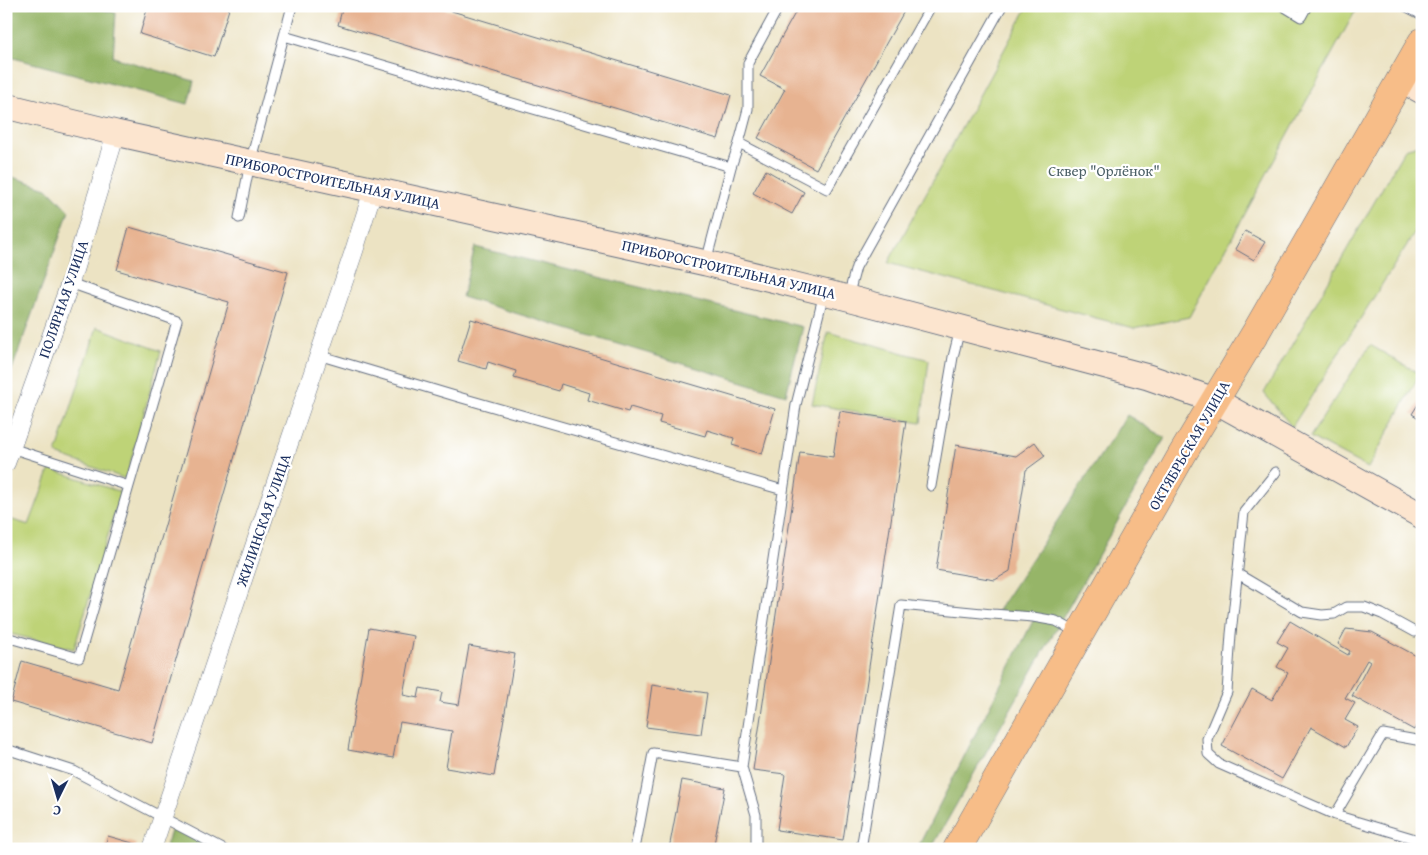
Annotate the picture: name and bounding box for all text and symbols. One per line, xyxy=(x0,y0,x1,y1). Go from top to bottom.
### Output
street label: ПРИБОРОСТРОИТЕЛЬНАЯ УЛИЦА xyxy=(224,148,442,214)
park label: Сквер "Орлёнок" xyxy=(1048,160,1160,181)
street label: ПРИБОРОСТРОИТЕЛЬНАЯ УЛИЦА xyxy=(620,234,838,304)
street label: ПОЛЯРНАЯ УЛИЦА xyxy=(33,237,93,361)
street label: ОКТЯБРЬСКАЯ УЛИЦА xyxy=(1143,376,1235,514)
street label: ЖИЛИНСКАЯ УЛИЦА xyxy=(230,451,296,590)
north arrow xyxy=(32,772,82,822)
text: С xyxy=(52,801,62,821)

